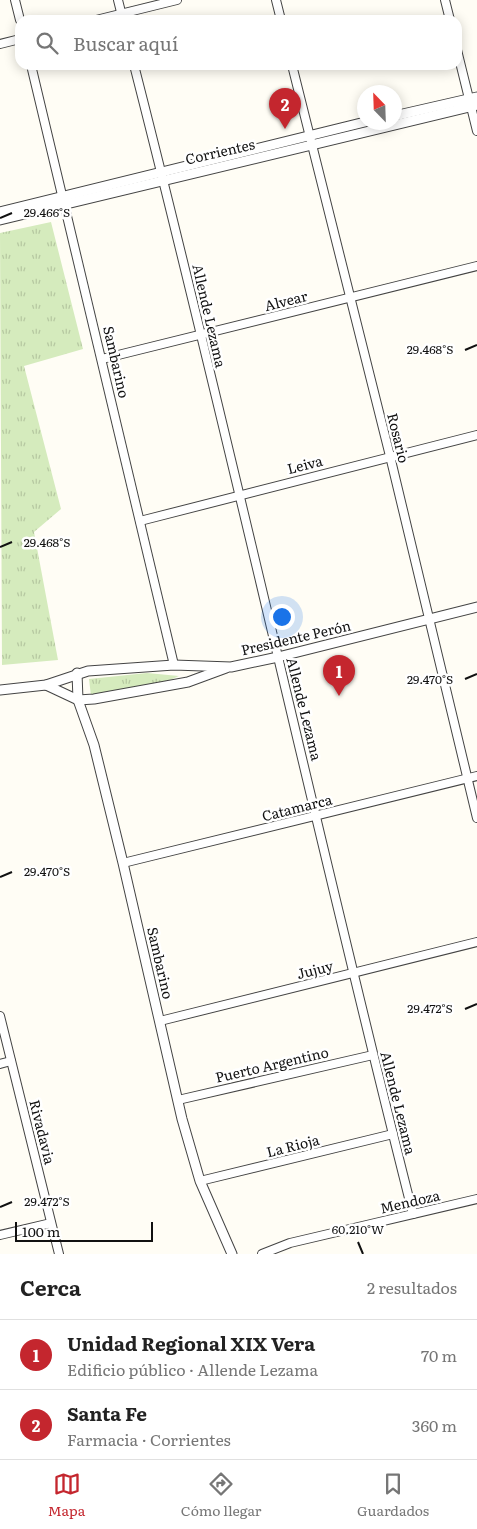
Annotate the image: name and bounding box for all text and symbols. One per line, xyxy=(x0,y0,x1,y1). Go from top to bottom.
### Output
search box xyxy=(15,15,462,70)
icon: search xyxy=(33,29,61,57)
text: Buscar aquí xyxy=(73,29,178,57)
north arrow xyxy=(357,85,402,130)
pin: 2 xyxy=(269,88,301,129)
street label: Corrientes xyxy=(183,133,256,169)
text: 29.466°S xyxy=(24,203,70,221)
street label: Allende Lezama xyxy=(188,262,232,370)
street label: Alvear xyxy=(262,285,310,315)
street label: Sambarino xyxy=(99,324,135,400)
text: 29.468°S xyxy=(407,340,453,358)
street label: Rosario xyxy=(383,411,415,465)
street label: Leiva xyxy=(285,450,325,478)
text: 29.468°S xyxy=(24,533,70,551)
your location xyxy=(269,604,295,630)
street label: Presidente Perón xyxy=(239,615,353,659)
street label: Allende Lezama xyxy=(282,655,328,763)
pin: 1 xyxy=(323,655,355,696)
text: 29.470°S xyxy=(407,670,453,688)
street label: Catamarca xyxy=(260,789,334,825)
text: 29.470°S xyxy=(24,862,70,880)
street label: Sambarino xyxy=(143,925,179,1001)
street label: Jujuy xyxy=(294,955,336,983)
text: 29.472°S xyxy=(407,999,453,1017)
street label: Puerto Argentino xyxy=(213,1041,330,1087)
street label: Allende Lezama xyxy=(376,1049,422,1157)
street label: Rivadavia xyxy=(25,1097,61,1167)
street label: La Rioja xyxy=(264,1129,322,1161)
street label: Mendoza xyxy=(378,1184,442,1218)
text: 29.472°S xyxy=(24,1192,70,1210)
scale bar xyxy=(15,1219,152,1242)
text: 60.210°W xyxy=(332,1220,384,1238)
text: 100 m xyxy=(22,1221,60,1241)
text: Cerca xyxy=(20,1271,81,1302)
text: 2 resultados xyxy=(367,1275,457,1299)
text: Unidad Regional XIX Vera xyxy=(67,1329,315,1357)
text: 1 xyxy=(33,1343,39,1367)
text: 70 m xyxy=(421,1343,457,1367)
text: Edificio público · Allende Lezama xyxy=(67,1357,318,1381)
text: Santa Fe xyxy=(67,1399,147,1427)
text: 2 xyxy=(32,1413,40,1437)
text: 360 m xyxy=(412,1413,457,1437)
text: Farmacia · Corrientes xyxy=(67,1427,231,1451)
tab: Mapa xyxy=(48,1470,85,1520)
tab: Cómo llegar xyxy=(181,1470,261,1520)
tab: Guardados xyxy=(357,1470,429,1520)

